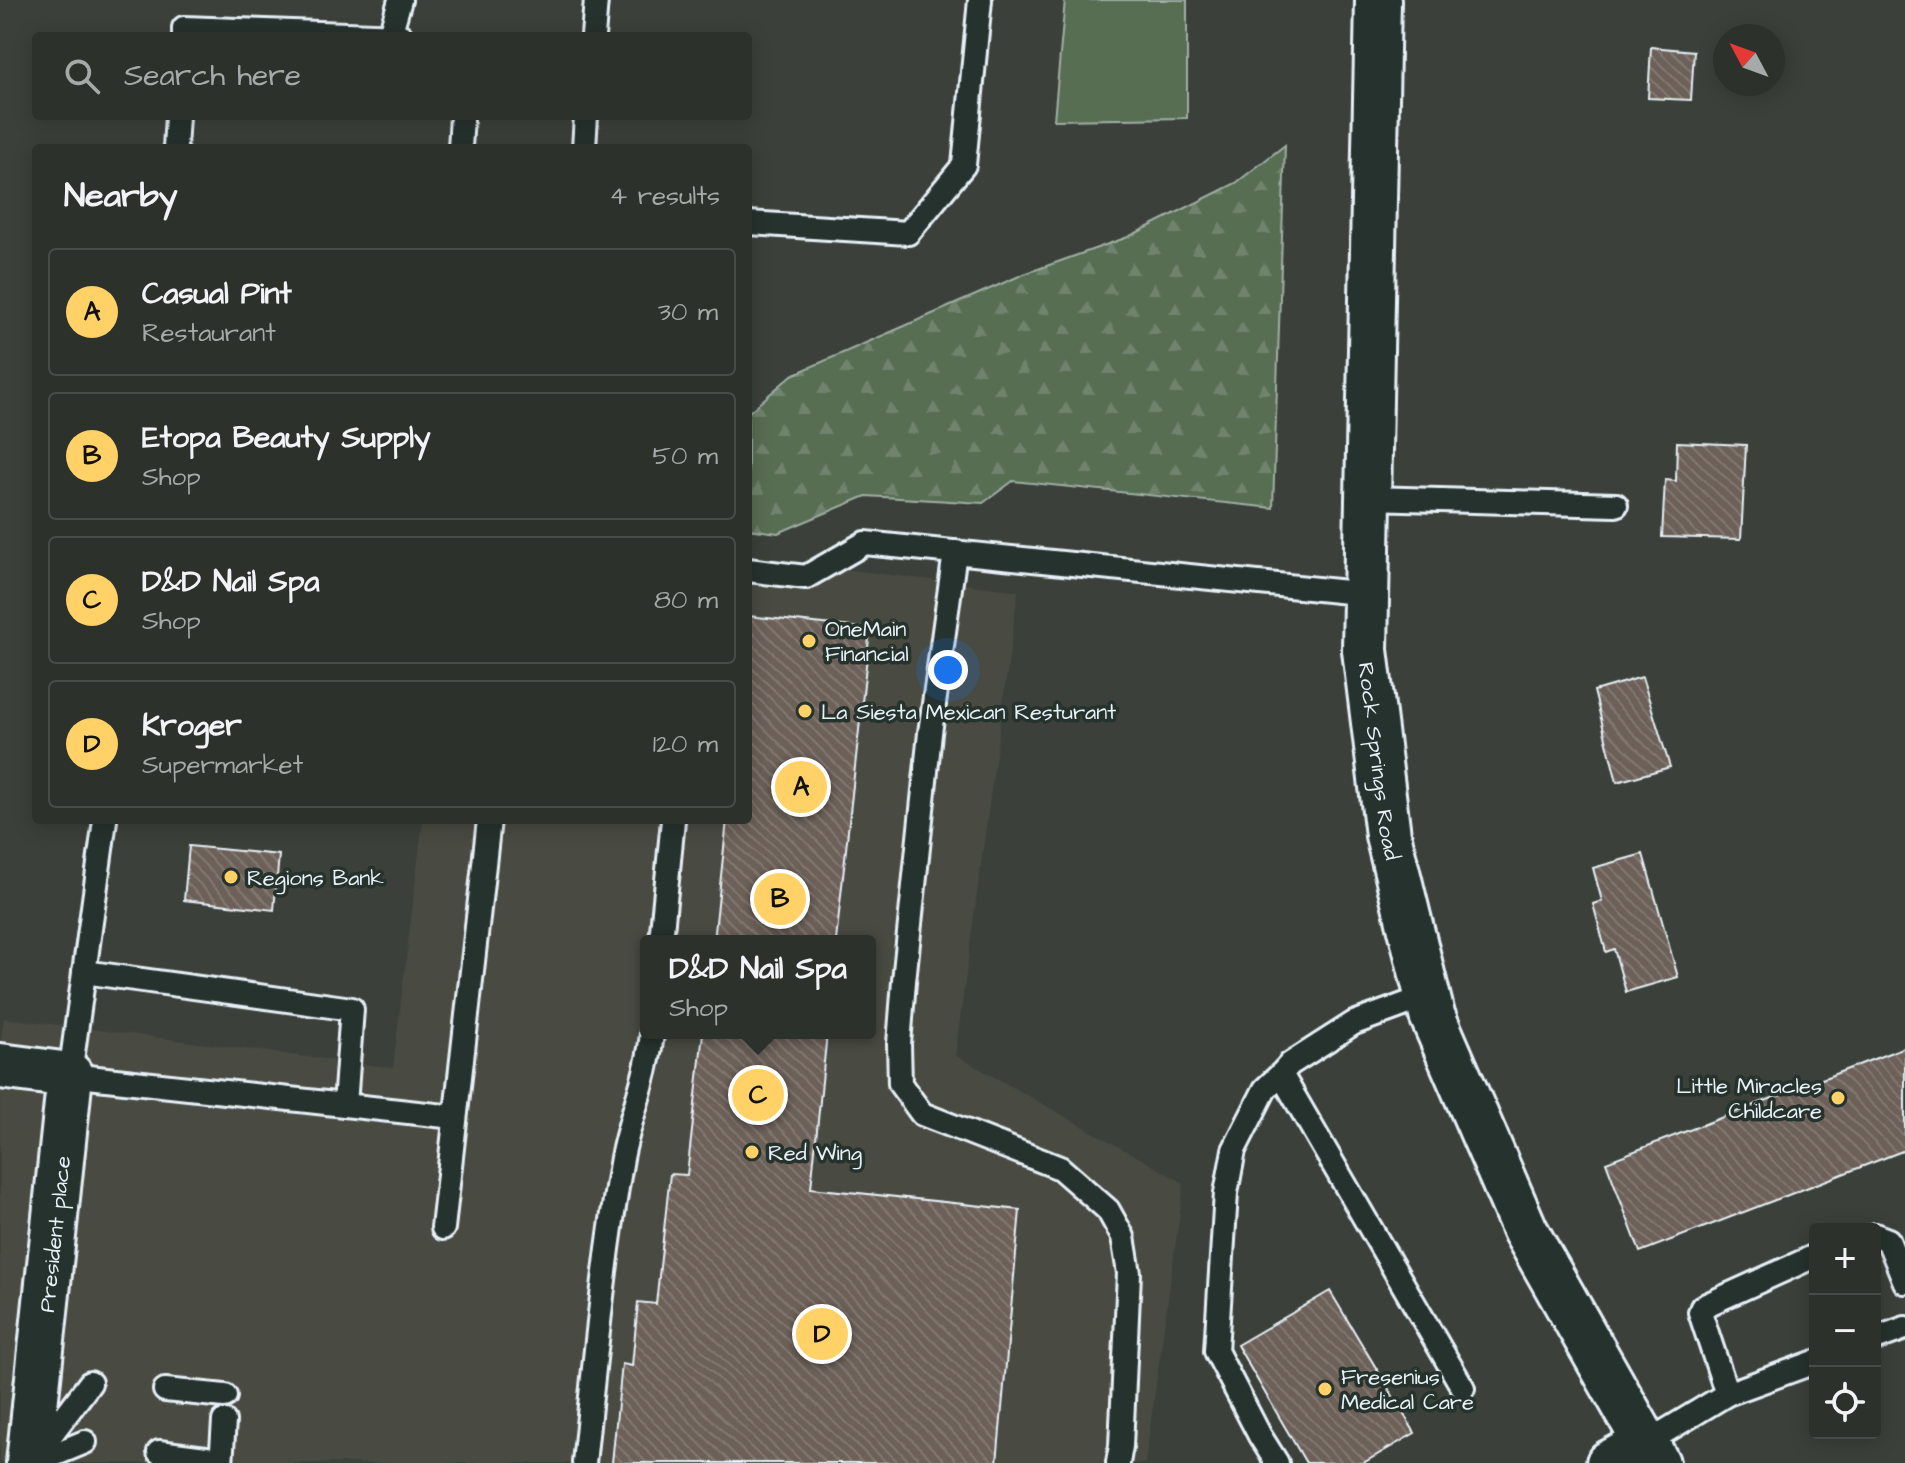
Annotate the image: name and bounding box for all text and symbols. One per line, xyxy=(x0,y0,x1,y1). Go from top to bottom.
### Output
north arrow xyxy=(1713,24,1785,96)
search box xyxy=(32,32,752,120)
icon: search xyxy=(60,54,104,98)
text: Search here xyxy=(124,55,301,97)
text: Nearby xyxy=(64,172,178,220)
text: 4 results xyxy=(610,178,720,214)
text: Casual Pint xyxy=(142,273,292,315)
text: A xyxy=(84,294,100,330)
text: 30 m xyxy=(658,294,718,330)
text: Restaurant xyxy=(142,315,276,351)
text: Etopa Beauty Supply xyxy=(142,417,431,459)
text: B xyxy=(83,438,101,474)
text: 50 m xyxy=(653,438,718,474)
text: Shop xyxy=(142,459,201,495)
text: D&D Nail Spa xyxy=(142,561,320,603)
text: C xyxy=(83,582,101,618)
text: 80 m xyxy=(654,582,718,618)
text: Shop xyxy=(142,603,201,639)
place label: OneMain Financial xyxy=(825,614,909,670)
marker: OneMain Financial xyxy=(800,632,818,650)
your location xyxy=(928,650,968,690)
street label: Rock Springs Road xyxy=(1350,661,1408,863)
place label: La Siesta Mexican Resturant xyxy=(821,697,1116,728)
marker: La Siesta Mexican Resturant xyxy=(796,702,814,720)
text: Kroger xyxy=(142,705,242,747)
text: D xyxy=(84,726,100,762)
text: 120 m xyxy=(653,726,718,762)
text: Supermarket xyxy=(142,747,303,783)
pin: A xyxy=(775,757,827,817)
place label: Regions Bank xyxy=(247,863,384,895)
marker: Regions Bank xyxy=(222,868,240,886)
pin: B xyxy=(754,869,806,929)
popup xyxy=(640,935,876,1039)
text: D&D Nail Spa xyxy=(669,948,847,990)
text: Shop xyxy=(669,990,728,1026)
pin: C xyxy=(732,1065,784,1125)
place label: Little Miracles Childcare xyxy=(1676,1071,1822,1127)
marker: Little Miracles Childcare xyxy=(1829,1089,1847,1107)
place label: Red Wing xyxy=(768,1138,862,1170)
marker: Red Wing xyxy=(743,1143,761,1161)
street label: President place xyxy=(32,1154,79,1314)
map controls xyxy=(1809,1223,1881,1439)
button: + xyxy=(1809,1223,1881,1295)
button: − xyxy=(1809,1295,1881,1367)
pin: D xyxy=(796,1304,848,1364)
place label: Fresenius Medical Care xyxy=(1341,1362,1474,1418)
button: locate xyxy=(1809,1367,1881,1439)
marker: Fresenius Medical Care xyxy=(1316,1380,1334,1398)

